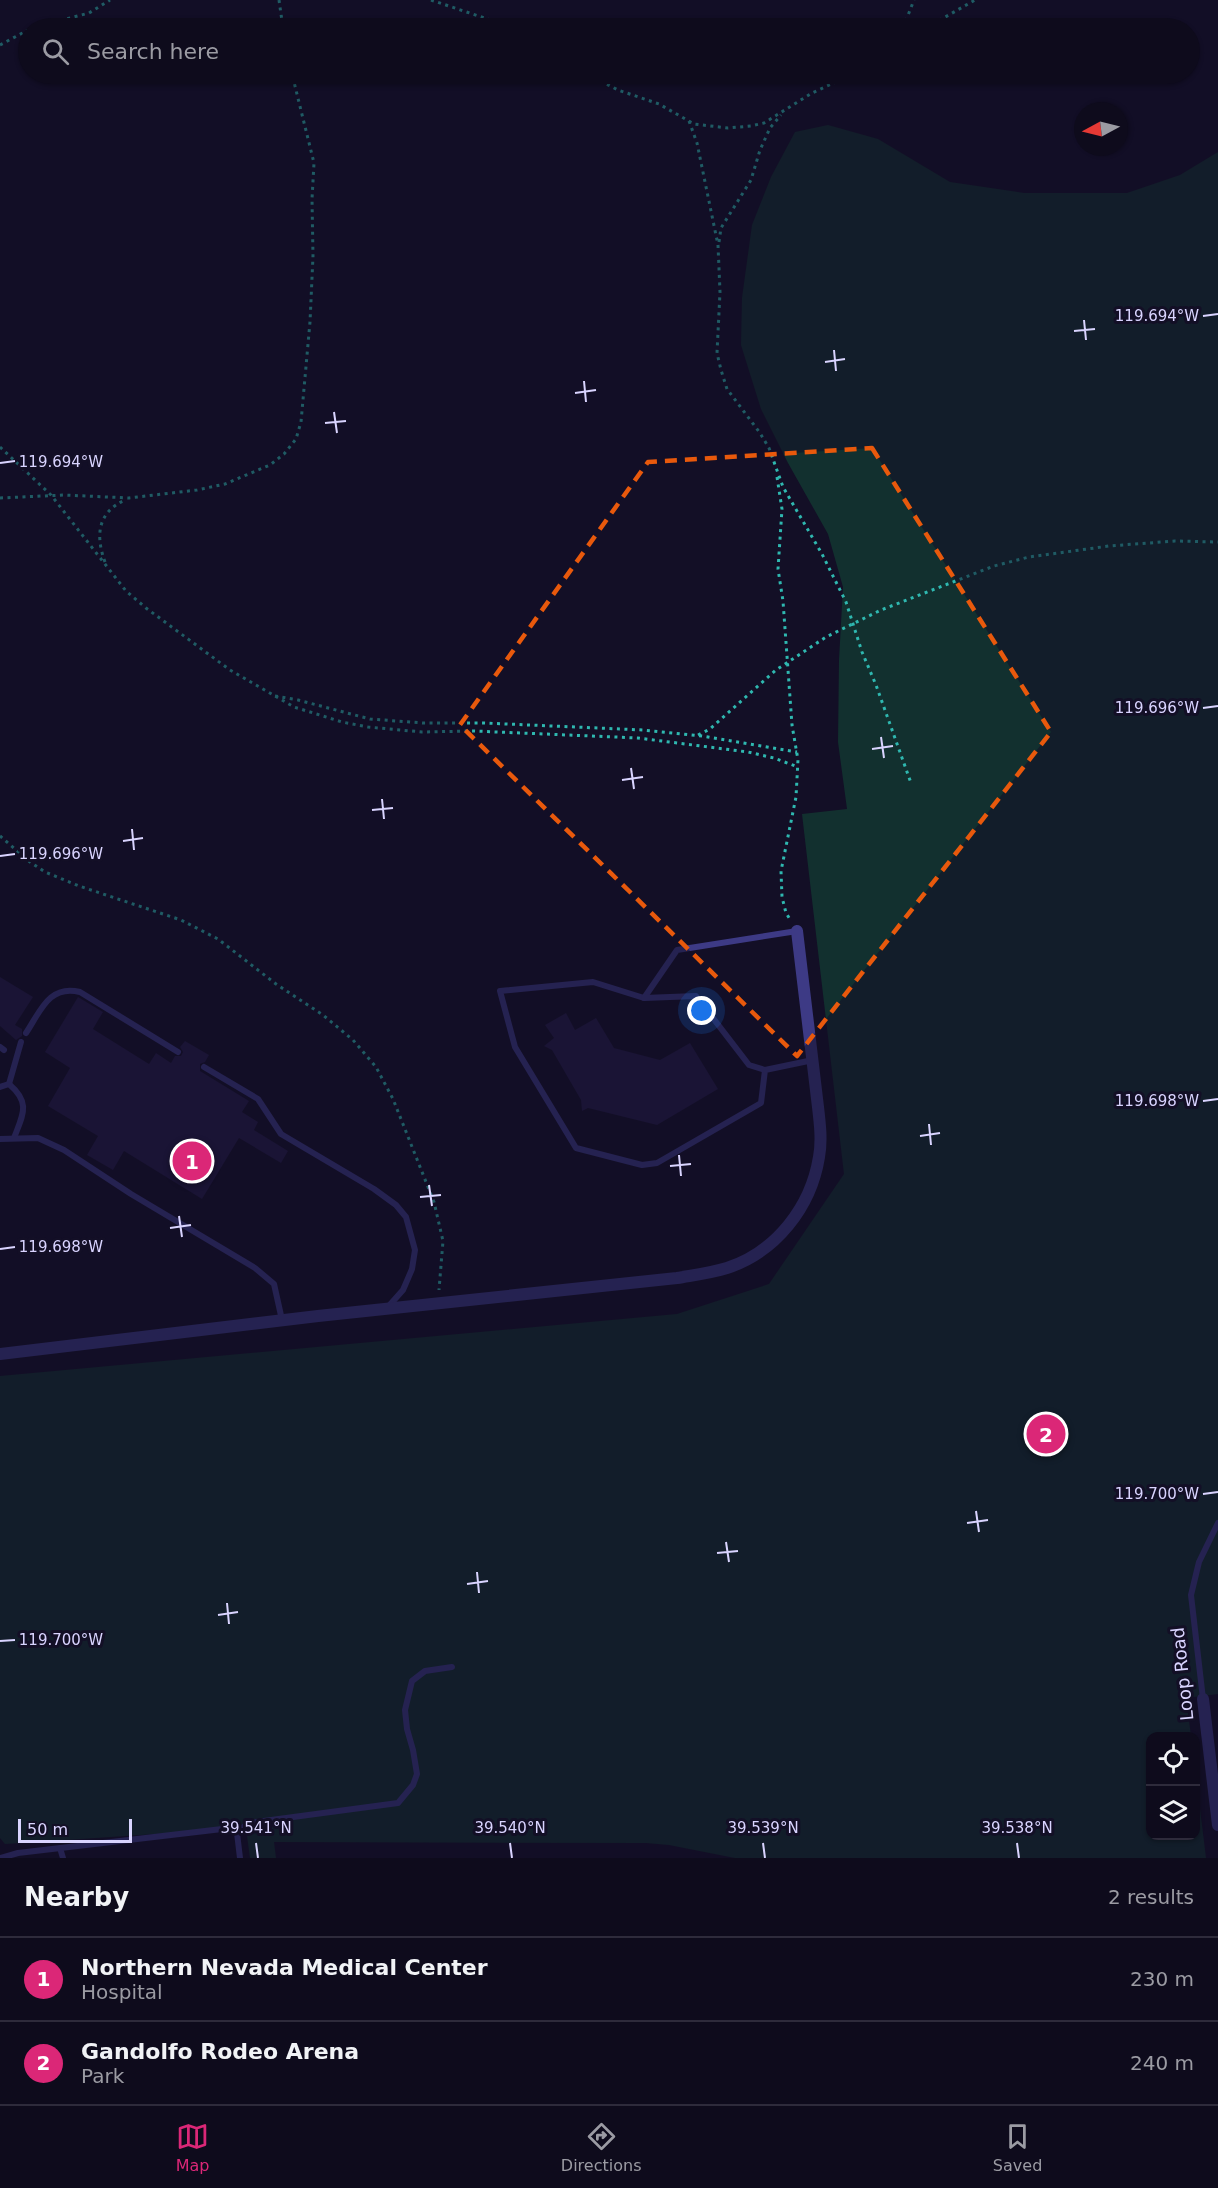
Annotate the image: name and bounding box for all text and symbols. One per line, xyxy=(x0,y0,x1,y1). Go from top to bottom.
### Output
search box xyxy=(18,18,1200,84)
icon: search xyxy=(39,35,72,68)
text: Search here xyxy=(87,39,219,64)
north arrow xyxy=(1074,102,1128,156)
text: 119.694°W xyxy=(1115,307,1199,325)
text: 119.694°W xyxy=(19,453,103,471)
text: 119.696°W xyxy=(1115,699,1199,717)
text: 119.696°W xyxy=(19,845,103,863)
your location xyxy=(687,996,716,1025)
text: 119.698°W xyxy=(1115,1092,1199,1110)
pin: 1 xyxy=(172,1138,212,1184)
text: 119.698°W xyxy=(19,1238,103,1256)
pin: 2 xyxy=(1026,1412,1066,1456)
text: 119.700°W xyxy=(1115,1485,1199,1503)
street label: Loop Road xyxy=(1167,1626,1197,1722)
text: 119.700°W xyxy=(19,1631,103,1649)
map controls xyxy=(1146,1732,1200,1840)
button: locate xyxy=(1146,1732,1200,1786)
button: layers xyxy=(1146,1786,1200,1840)
scale bar xyxy=(18,1816,132,1844)
text: 39.541°N xyxy=(220,1819,292,1837)
text: 39.540°N xyxy=(474,1819,546,1837)
text: 39.539°N xyxy=(727,1819,799,1837)
text: 39.538°N xyxy=(981,1819,1053,1837)
text: 50 m xyxy=(27,1820,68,1839)
text: Nearby xyxy=(24,1882,129,1912)
text: 2 results xyxy=(1108,1885,1194,1909)
text: Northern Nevada Medical Center xyxy=(81,1955,488,1980)
text: 1 xyxy=(37,1967,50,1991)
text: 230 m xyxy=(1130,1967,1194,1991)
text: Hospital xyxy=(81,1980,163,2004)
text: Gandolfo Rodeo Arena xyxy=(81,2039,359,2064)
text: 2 xyxy=(37,2051,50,2075)
text: 240 m xyxy=(1130,2051,1194,2075)
text: Park xyxy=(81,2064,124,2088)
tab: Map xyxy=(176,2120,209,2175)
tab: Directions xyxy=(561,2120,641,2175)
tab: Saved xyxy=(993,2120,1042,2175)

